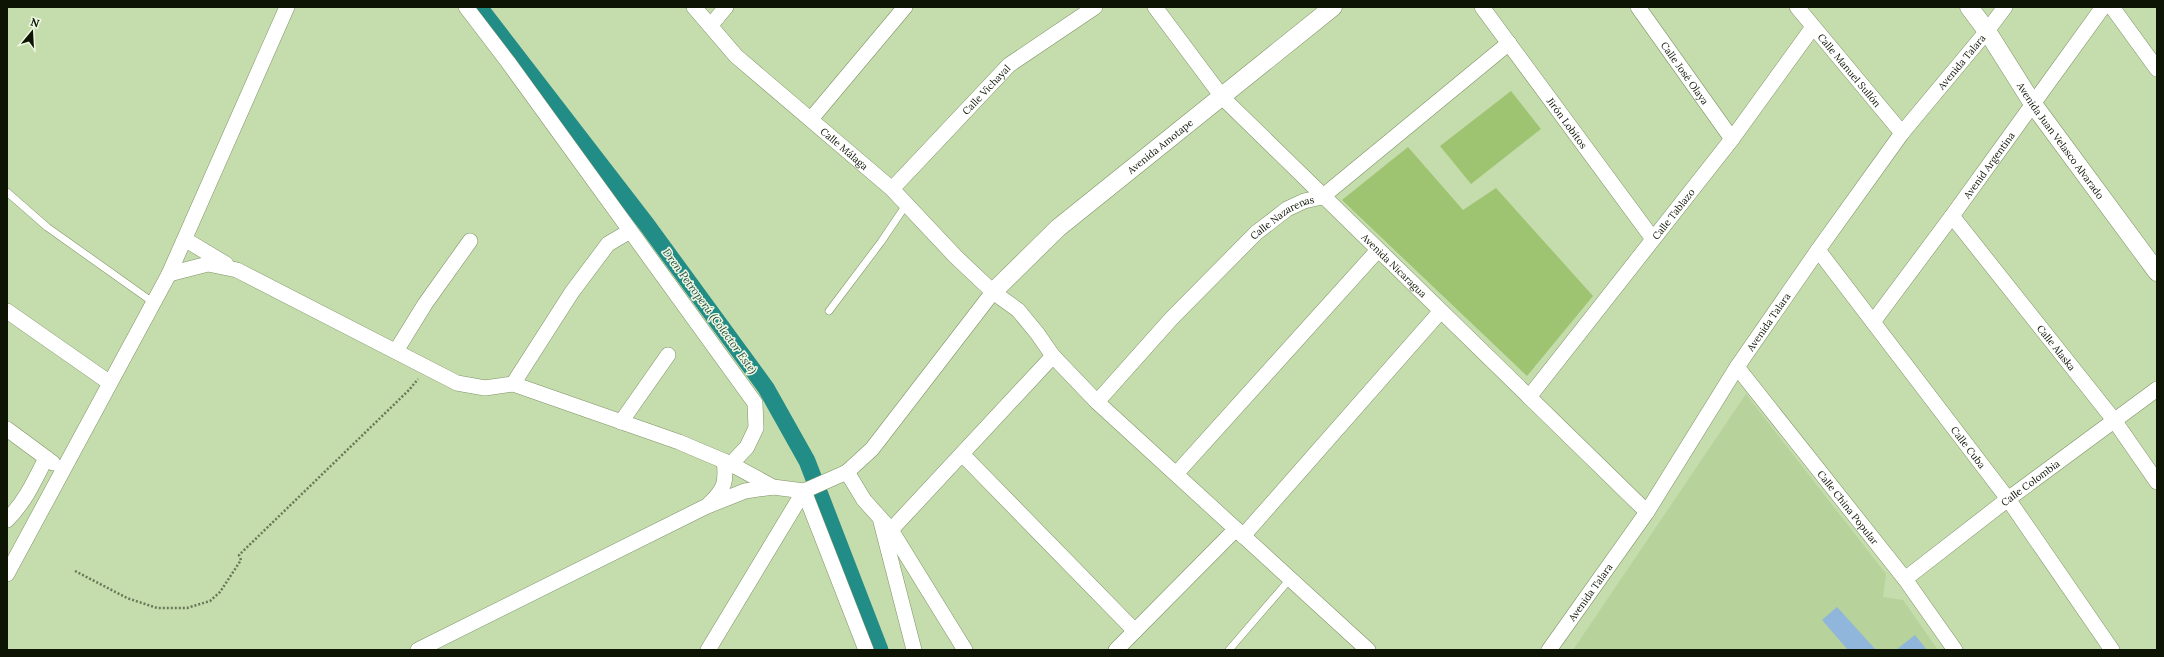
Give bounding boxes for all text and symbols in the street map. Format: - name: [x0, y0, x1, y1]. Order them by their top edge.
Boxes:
- north arrow: [12, 12, 52, 52]
- text: N: [29, 15, 42, 31]
- street label: Calle Manuel Sullón: [1815, 31, 1884, 109]
- street label: Avenida Talara: [1934, 32, 1988, 93]
- street label: Calle José Olaya: [1658, 39, 1712, 107]
- street label: Calle Vichayal: [959, 61, 1013, 117]
- street label: Avenida Juan Velasco Alvarado: [2014, 79, 2107, 201]
- street label: Jirón Lobitos: [1544, 94, 1591, 151]
- street label: Avenida Amotape: [1124, 115, 1196, 177]
- street label: Calle Málaga: [818, 124, 871, 172]
- street label: Avenid Argentina: [1960, 129, 2017, 202]
- street label: Calle Tablazo: [1649, 186, 1697, 242]
- street label: Calle Nazarenas: [1247, 192, 1316, 242]
- street label: Avenida Nicaragua: [1358, 230, 1430, 300]
- water label: Dren Petroperú (Colector Este): [659, 246, 760, 377]
- street label: Avenida Talara: [1743, 290, 1793, 354]
- street label: Calle Alaska: [2034, 322, 2079, 373]
- street label: Calle Cuba: [1948, 423, 1989, 471]
- street label: Calle Colombia: [1998, 457, 2062, 509]
- street label: Calle China Popular: [1815, 467, 1882, 548]
- street label: Avenida Talara: [1565, 561, 1615, 624]

